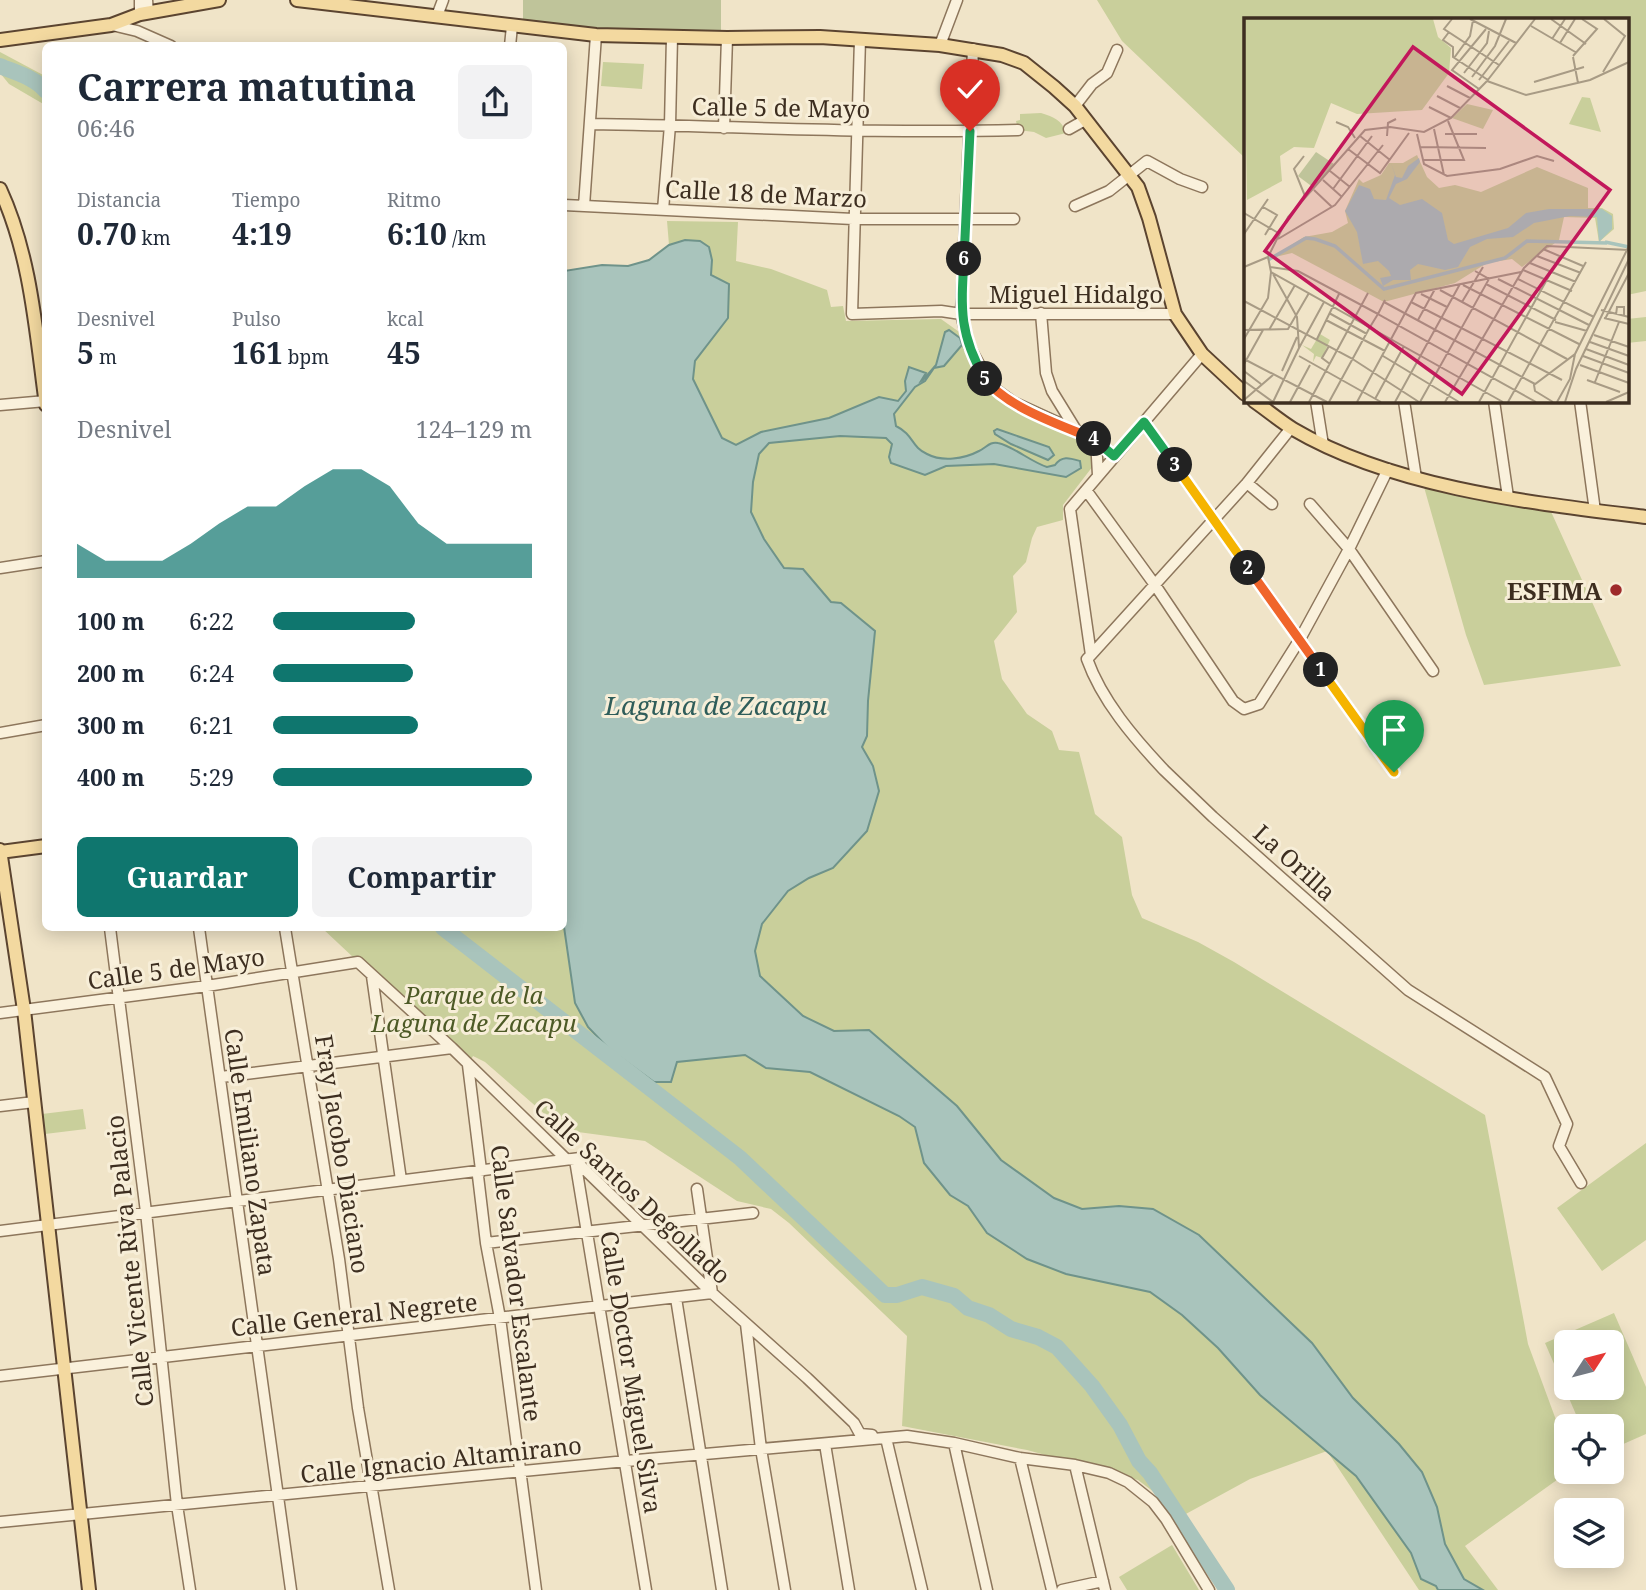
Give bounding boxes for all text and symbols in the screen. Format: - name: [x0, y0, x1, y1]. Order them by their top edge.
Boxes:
- inset map: [1244, 18, 1628, 402]
- pin: [940, 59, 1000, 131]
- text: Carrera matutina: [77, 60, 416, 112]
- button: share: [458, 65, 532, 139]
- icon: check: [951, 70, 989, 108]
- street label: Calle 5 de Mayo: [691, 89, 871, 125]
- text: 06:46: [77, 112, 135, 144]
- street label: Calle 18 de Marzo: [664, 171, 868, 215]
- text: Distancia: [77, 187, 161, 213]
- text: Tiempo: [232, 187, 300, 213]
- text: Ritmo: [387, 187, 441, 213]
- text: 0.70: [77, 213, 137, 254]
- text: 4:19: [232, 213, 292, 254]
- text: 6:10: [387, 213, 447, 254]
- text: km: [137, 225, 171, 251]
- text: /km: [447, 225, 486, 251]
- pin: 6: [946, 242, 982, 276]
- text: 6: [958, 245, 969, 271]
- street label: Miguel Hidalgo: [989, 277, 1163, 310]
- text: Desnivel: [77, 306, 155, 332]
- text: Pulso: [232, 306, 281, 332]
- text: kcal: [387, 306, 424, 332]
- text: 5: [77, 332, 94, 373]
- text: 161: [232, 332, 283, 373]
- text: 45: [387, 332, 421, 373]
- text: m: [94, 344, 117, 370]
- text: bpm: [283, 344, 329, 370]
- pin: 5: [968, 362, 1002, 396]
- text: 5: [979, 365, 990, 391]
- text: Desnivel: [77, 413, 171, 445]
- text: 124–129 m: [416, 413, 532, 445]
- pin: 4: [1076, 422, 1112, 457]
- text: 4: [1088, 425, 1099, 451]
- pin: 3: [1158, 448, 1192, 482]
- text: 3: [1169, 451, 1180, 477]
- pin: 2: [1230, 550, 1266, 586]
- text: 2: [1242, 554, 1253, 580]
- place label: ESFIMA: [1507, 574, 1603, 607]
- marker: ESFIMA: [1608, 582, 1624, 598]
- text: 100 m: [77, 605, 145, 637]
- text: 6:22: [189, 605, 234, 637]
- pin: 1: [1304, 652, 1338, 688]
- text: 1: [1315, 656, 1326, 682]
- text: 200 m: [77, 657, 145, 689]
- text: 6:24: [189, 657, 234, 689]
- water label: Laguna de Zacapu: [604, 687, 828, 723]
- pin: [1364, 700, 1424, 772]
- text: 300 m: [77, 709, 145, 741]
- text: 6:21: [189, 709, 234, 741]
- icon: arrive: [1375, 711, 1413, 749]
- text: 400 m: [77, 761, 145, 793]
- text: 5:29: [189, 761, 234, 793]
- street label: La Orilla: [1247, 816, 1343, 908]
- button: Guardar: [77, 837, 298, 917]
- button: Compartir: [312, 837, 532, 917]
- street label: Calle 5 de Mayo: [85, 939, 267, 997]
- park label: Parque de la Laguna de Zacapu: [370, 978, 577, 1039]
- street label: Calle Emiliano Zapata: [217, 1026, 285, 1278]
- street label: Fray Jacobo Diaciano: [308, 1032, 378, 1276]
- street label: Calle Santos Degollado: [528, 1091, 738, 1291]
- street label: Calle Vicente Riva Palacio: [97, 1114, 161, 1408]
- street label: Calle Salvador Escalante: [484, 1143, 550, 1423]
- street label: Calle Doctor Miguel Silva: [593, 1228, 671, 1516]
- street label: Calle General Negrete: [229, 1285, 479, 1343]
- north arrow: [1554, 1330, 1624, 1400]
- map controls: [1554, 1330, 1624, 1568]
- button: locate: [1554, 1414, 1624, 1484]
- street label: Calle Ignacio Altamirano: [299, 1428, 583, 1490]
- button: layers: [1554, 1498, 1624, 1568]

